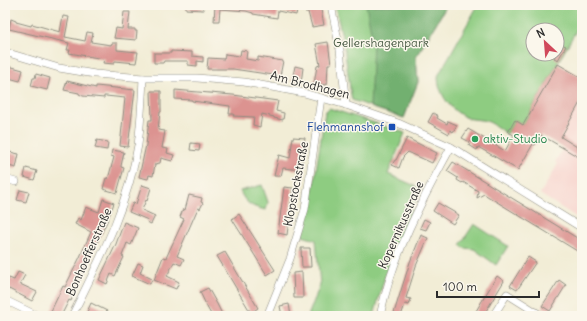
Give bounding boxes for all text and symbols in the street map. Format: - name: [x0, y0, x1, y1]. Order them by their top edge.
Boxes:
- north arrow: [525, 22, 565, 62]
- text: N: [534, 25, 547, 41]
- park label: Gellershagenpark: [333, 35, 429, 50]
- street label: Am Brodhagen: [269, 67, 351, 102]
- place label: Flehmannshof: [307, 119, 385, 134]
- marker: Flehmannshof: [387, 122, 397, 132]
- place label: aktiv-Studio: [483, 131, 547, 146]
- marker: aktiv-Studio: [470, 134, 480, 144]
- street label: Klopstockstraße: [280, 140, 311, 228]
- street label: Kopernikusstraße: [374, 179, 427, 271]
- street label: Bonhoefferstraße: [62, 205, 115, 298]
- scale bar: [437, 273, 539, 299]
- text: 100 m: [443, 279, 477, 294]

